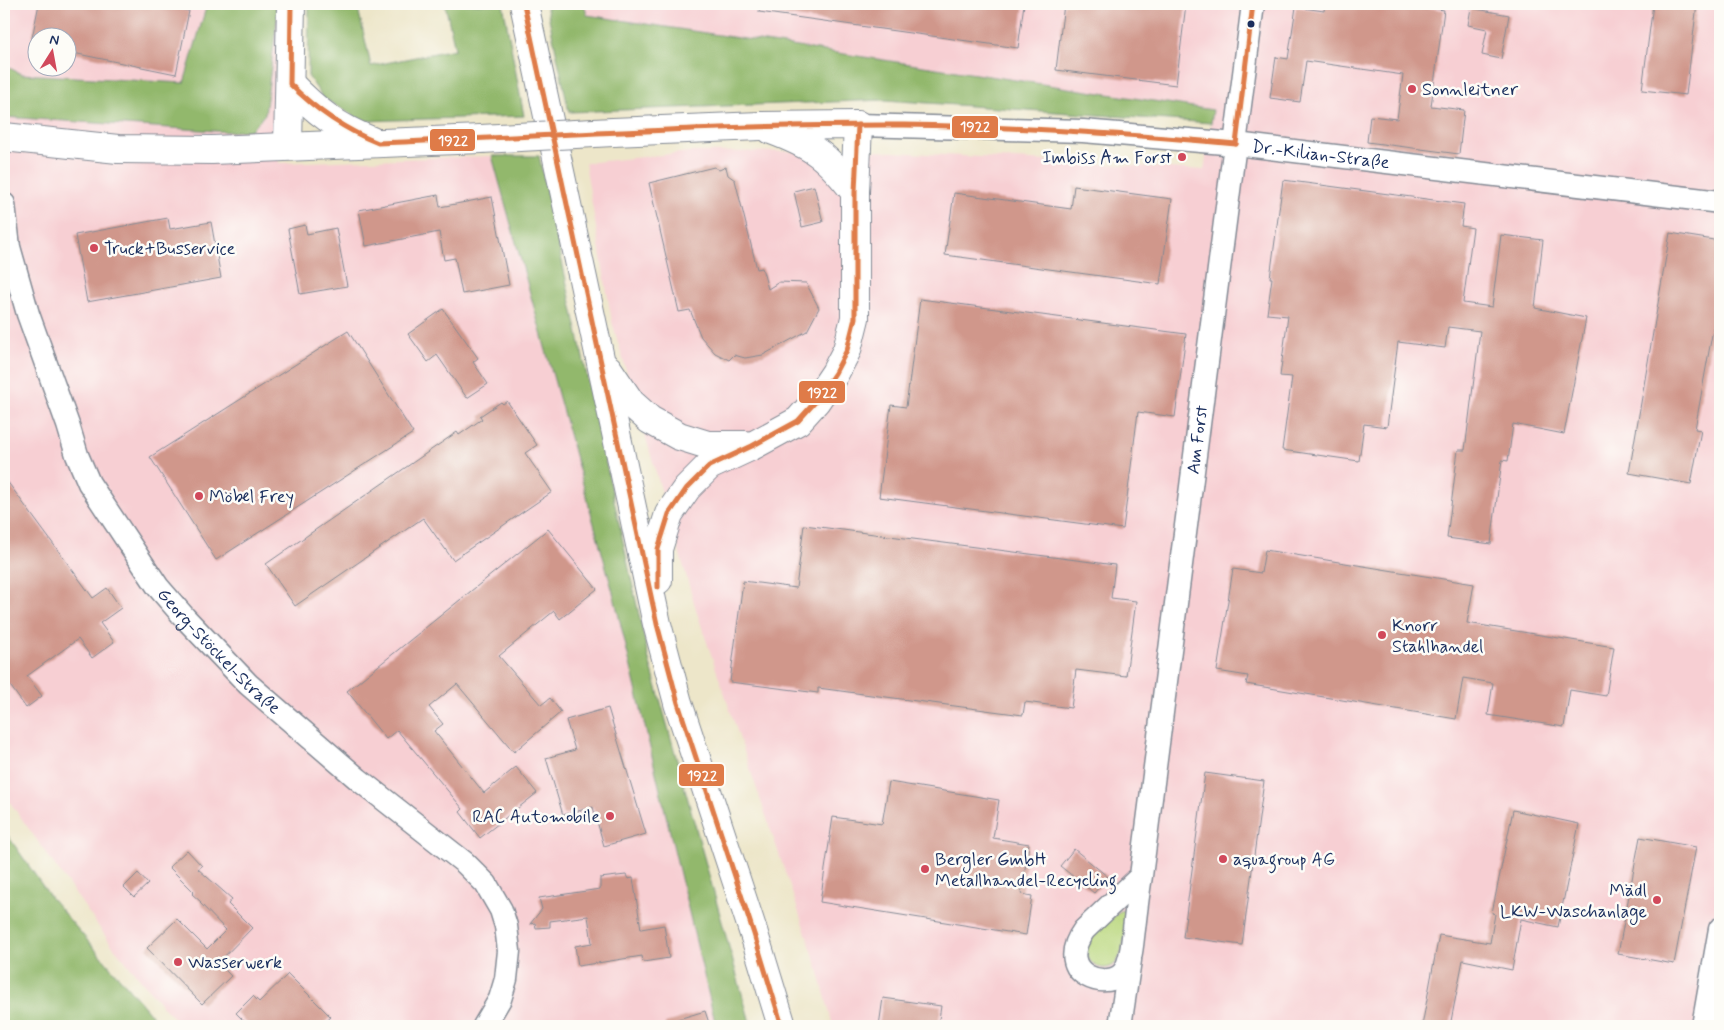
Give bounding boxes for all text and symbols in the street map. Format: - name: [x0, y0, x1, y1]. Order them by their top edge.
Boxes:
- unlabelled marker: [1246, 19, 1256, 29]
- north arrow: [28, 28, 78, 78]
- text: N: [48, 30, 61, 50]
- place label: Sonnleitner: [1422, 78, 1519, 102]
- marker: Sonnleitner: [1406, 83, 1418, 95]
- line badge: 1922: [951, 115, 999, 139]
- text: 1922: [960, 118, 990, 136]
- line badge: 1922: [429, 128, 476, 152]
- text: 1922: [438, 132, 468, 150]
- street label: Dr.-Kilian-Straße: [1250, 135, 1391, 175]
- place label: Imbiss Am Forst: [1042, 146, 1173, 170]
- marker: Imbiss Am Forst: [1176, 151, 1188, 163]
- place label: Truck+Busservice: [104, 237, 236, 261]
- marker: Truck+Busservice: [88, 242, 100, 254]
- line badge: 1922: [798, 380, 846, 404]
- text: 1922: [807, 384, 837, 402]
- street label: Am Forst: [1182, 403, 1214, 476]
- place label: Möbel Frey: [209, 485, 294, 509]
- marker: Möbel Frey: [193, 490, 205, 502]
- street label: Georg-Stöckel-Straße: [151, 583, 286, 720]
- place label: Knorr Stahlhandel: [1392, 614, 1484, 659]
- marker: Knorr Stahlhandel: [1376, 629, 1388, 641]
- line badge: 1922: [678, 763, 725, 787]
- text: 1922: [687, 767, 717, 785]
- place label: RAC Automobile: [472, 805, 600, 829]
- marker: RAC Automobile: [604, 810, 616, 822]
- place label: Bergler GmbH Metallhandel-Recycling: [935, 848, 1117, 895]
- place label: aquagroup AG: [1233, 848, 1335, 874]
- marker: aquagroup AG: [1217, 853, 1229, 865]
- marker: Bergler GmbH Metallhandel-Recycling: [919, 863, 931, 875]
- place label: Mädl LKW-Waschanlage: [1500, 879, 1647, 925]
- marker: Mädl LKW-Waschanlage: [1651, 894, 1663, 906]
- place label: Wasserwerk: [188, 951, 282, 975]
- marker: Wasserwerk: [172, 956, 184, 968]

